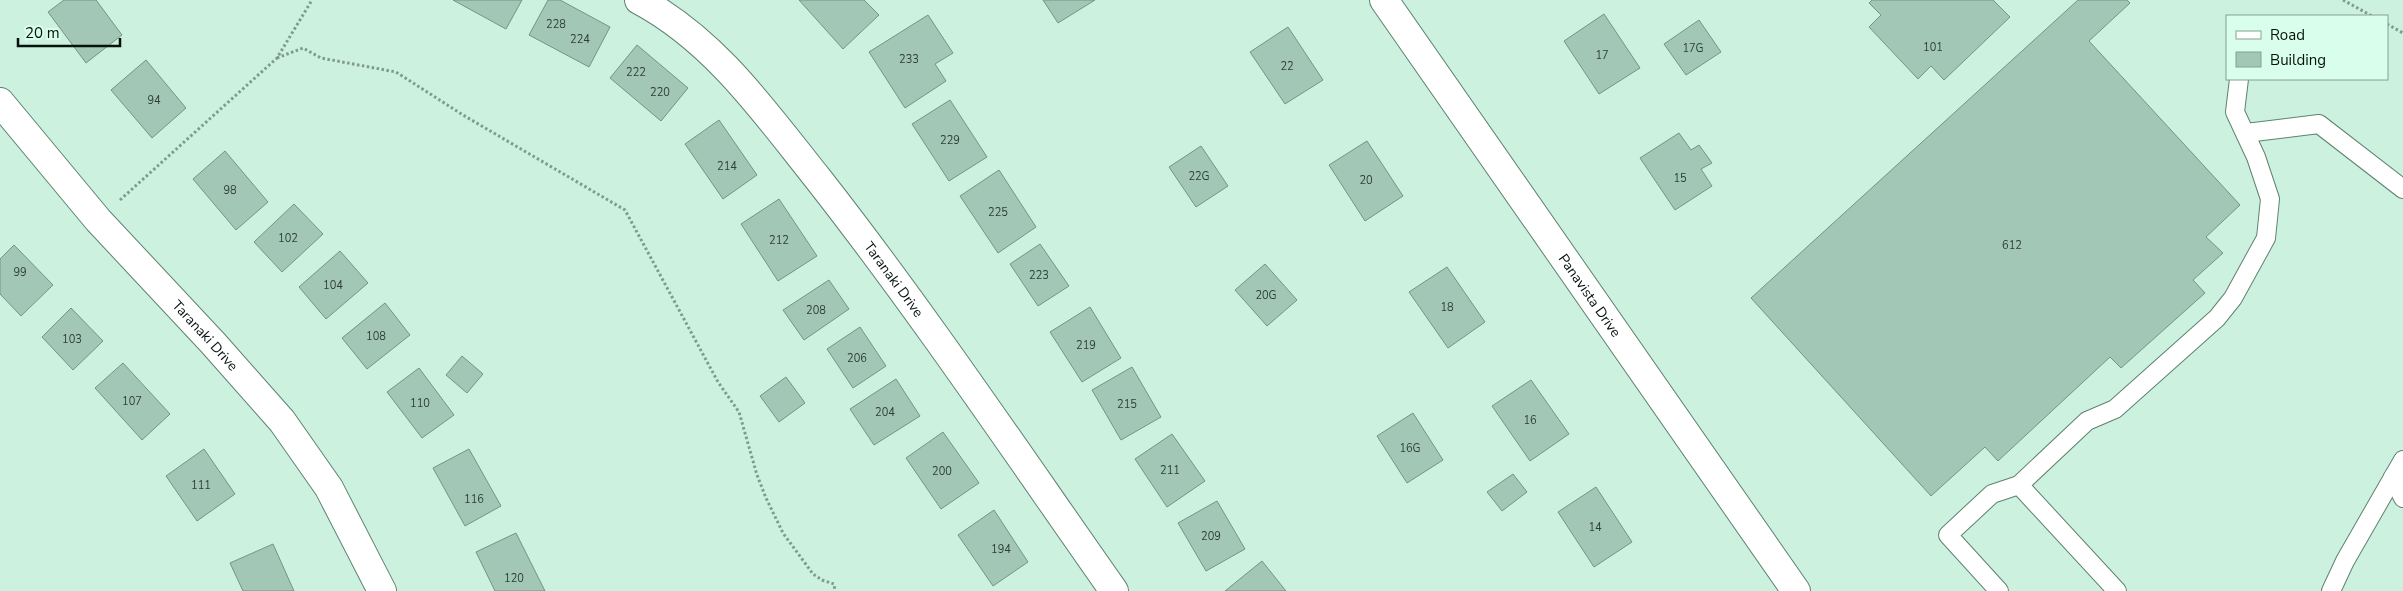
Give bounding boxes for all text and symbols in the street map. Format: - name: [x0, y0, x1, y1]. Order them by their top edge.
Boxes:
- scale bar: [18, 15, 120, 47]
- legend: [2226, 15, 2388, 80]
- house number: 228: [546, 17, 566, 32]
- text: 20 m: [25, 23, 60, 43]
- text: Road: [2270, 25, 2305, 45]
- house number: 224: [570, 32, 590, 47]
- house number: 101: [1923, 40, 1943, 55]
- house number: 17G: [1682, 41, 1704, 56]
- house number: 17: [1595, 48, 1609, 63]
- text: Building: [2270, 50, 2326, 70]
- house number: 233: [899, 52, 919, 67]
- house number: 22: [1280, 59, 1294, 74]
- house number: 222: [626, 65, 646, 80]
- house number: 220: [650, 85, 670, 100]
- house number: 94: [147, 93, 161, 108]
- house number: 229: [940, 133, 960, 148]
- house number: 214: [717, 159, 737, 174]
- house number: 22G: [1188, 169, 1210, 184]
- house number: 15: [1673, 171, 1687, 186]
- house number: 20: [1359, 173, 1373, 188]
- house number: 98: [223, 183, 237, 198]
- house number: 225: [988, 205, 1008, 220]
- house number: 102: [278, 231, 298, 246]
- house number: 212: [769, 233, 789, 248]
- street label: Taranaki Drive: [859, 238, 928, 321]
- house number: 612: [2002, 238, 2022, 253]
- street label: Panavista Drive: [1554, 250, 1625, 341]
- house number: 99: [13, 265, 27, 280]
- house number: 223: [1029, 268, 1049, 283]
- house number: 104: [323, 278, 343, 293]
- house number: 20G: [1255, 288, 1277, 303]
- street label: Taranaki Drive: [168, 296, 242, 375]
- house number: 18: [1440, 300, 1454, 315]
- house number: 208: [806, 303, 826, 318]
- house number: 108: [366, 329, 386, 344]
- house number: 103: [62, 332, 82, 347]
- house number: 219: [1076, 338, 1096, 353]
- house number: 206: [847, 351, 867, 366]
- house number: 107: [122, 394, 142, 409]
- house number: 110: [410, 396, 430, 411]
- house number: 215: [1117, 397, 1137, 412]
- house number: 204: [875, 405, 895, 420]
- house number: 16: [1523, 413, 1537, 428]
- house number: 16G: [1399, 441, 1421, 456]
- house number: 211: [1160, 463, 1180, 478]
- house number: 200: [932, 464, 952, 479]
- house number: 111: [191, 478, 211, 493]
- house number: 116: [464, 492, 484, 507]
- house number: 14: [1588, 520, 1602, 535]
- house number: 209: [1201, 529, 1221, 544]
- house number: 194: [991, 542, 1011, 557]
- house number: 120: [504, 571, 524, 586]

